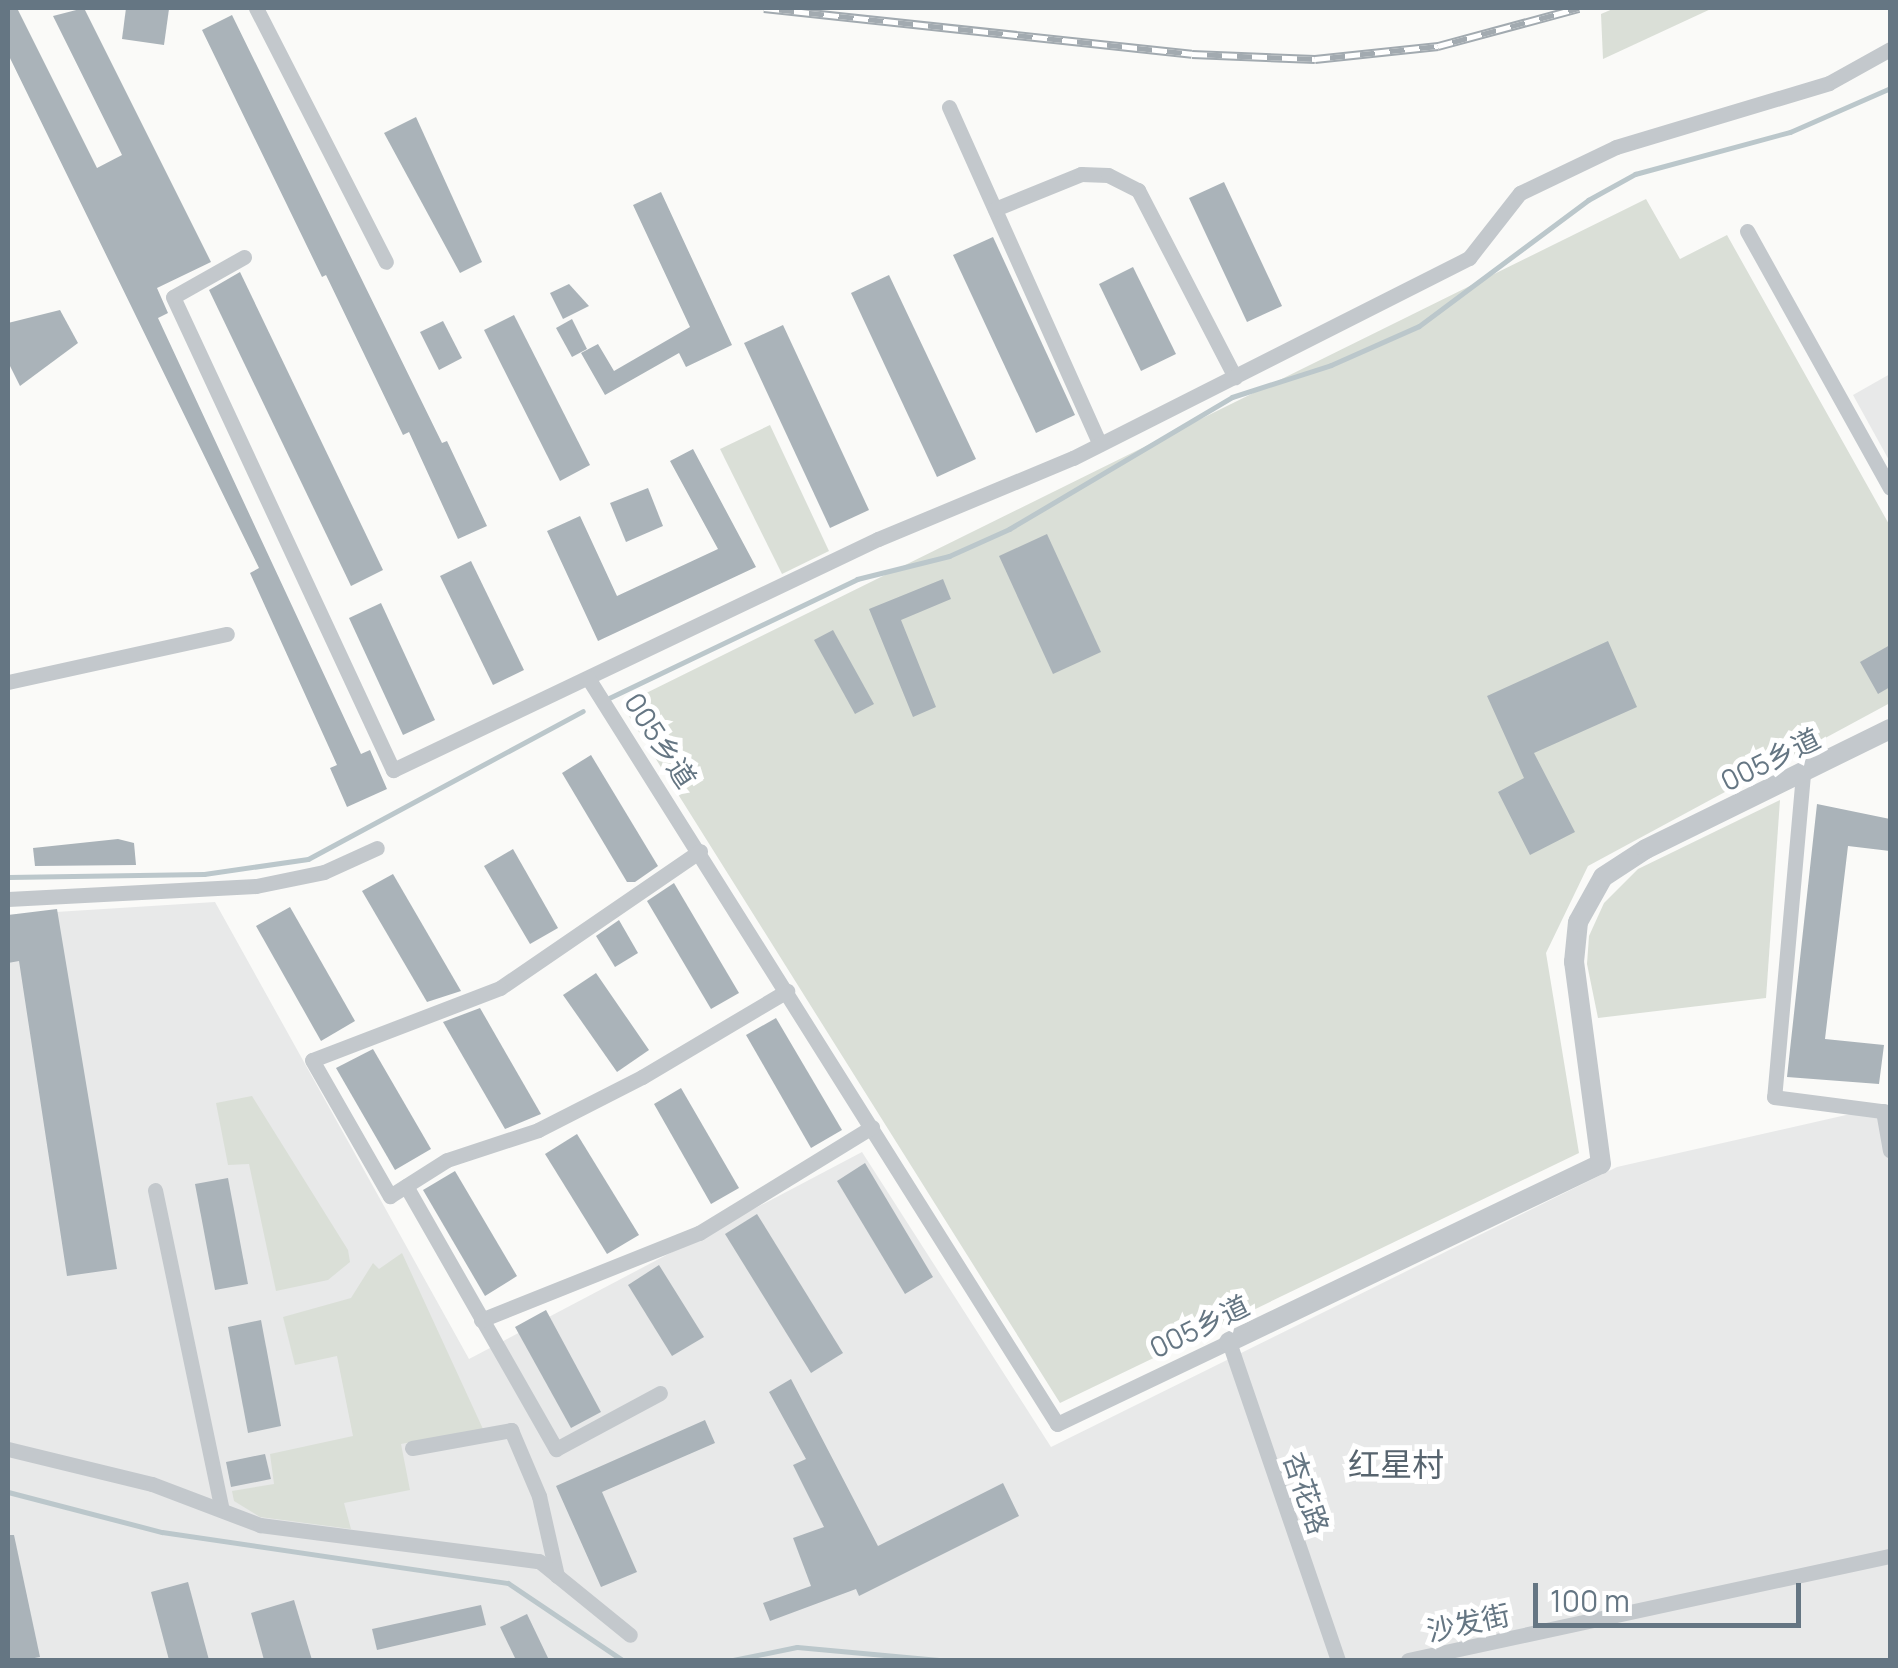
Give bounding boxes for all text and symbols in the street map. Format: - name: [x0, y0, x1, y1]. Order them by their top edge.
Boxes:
- street label: 005乡道: [618, 686, 704, 794]
- street label: 005乡道: [1715, 721, 1825, 797]
- street label: 005乡道: [1144, 1288, 1254, 1364]
- district label: 红星村: [1348, 1445, 1444, 1483]
- street label: 杏花路: [1277, 1448, 1337, 1538]
- scale bar: [1538, 1563, 1806, 1625]
- text: 100 m: [1550, 1580, 1630, 1621]
- street label: 沙发街: [1423, 1597, 1513, 1647]

